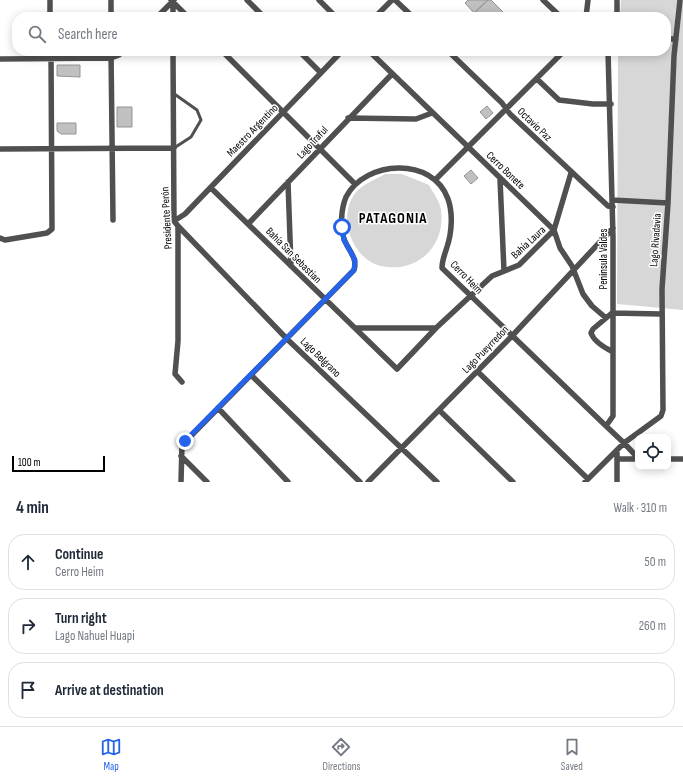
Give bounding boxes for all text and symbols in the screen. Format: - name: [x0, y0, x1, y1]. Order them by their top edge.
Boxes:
- search box: [12, 12, 671, 56]
- icon: search: [26, 23, 48, 45]
- text: Search here: [58, 25, 118, 44]
- street label: Maestro Argentino: [224, 101, 281, 159]
- street label: Octavio Paz: [515, 105, 554, 144]
- street label: Lago Traful: [294, 123, 331, 161]
- street label: Cerro Bonete: [484, 149, 528, 192]
- street label: Presidente Perón: [158, 186, 175, 250]
- district label: PATAGONIA: [359, 209, 427, 228]
- street label: Lago Rivadavia: [647, 213, 664, 267]
- route start: [333, 218, 351, 236]
- street label: Bahía Laura: [509, 223, 548, 261]
- street label: Bahía San Sebastian: [263, 225, 324, 286]
- street label: Peninsula Valdes: [597, 228, 610, 289]
- street label: Cerro Heim: [448, 258, 486, 297]
- street label: Lago Pueyrredon: [459, 323, 511, 376]
- street label: Lago Belgrano: [298, 335, 344, 380]
- route end: [176, 432, 194, 450]
- map controls: [635, 434, 671, 470]
- button: locate: [635, 434, 671, 470]
- scale bar: [12, 454, 105, 473]
- text: 100 m: [18, 456, 40, 469]
- text: 4 min: [16, 498, 49, 518]
- text: Walk · 310 m: [614, 500, 667, 516]
- text: Continue: [55, 545, 104, 564]
- icon: ahead: [17, 551, 39, 573]
- text: 50 m: [645, 554, 666, 570]
- text: Cerro Heim: [55, 564, 104, 580]
- text: Turn right: [55, 609, 107, 628]
- icon: right: [17, 615, 39, 637]
- text: 260 m: [639, 618, 666, 634]
- text: Lago Nahuel Huapi: [55, 628, 135, 644]
- icon: arrive: [17, 679, 39, 701]
- text: Arrive at destination: [55, 681, 164, 700]
- tab: Map: [100, 736, 122, 773]
- tab: Directions: [323, 736, 360, 773]
- tab: Saved: [561, 736, 583, 773]

